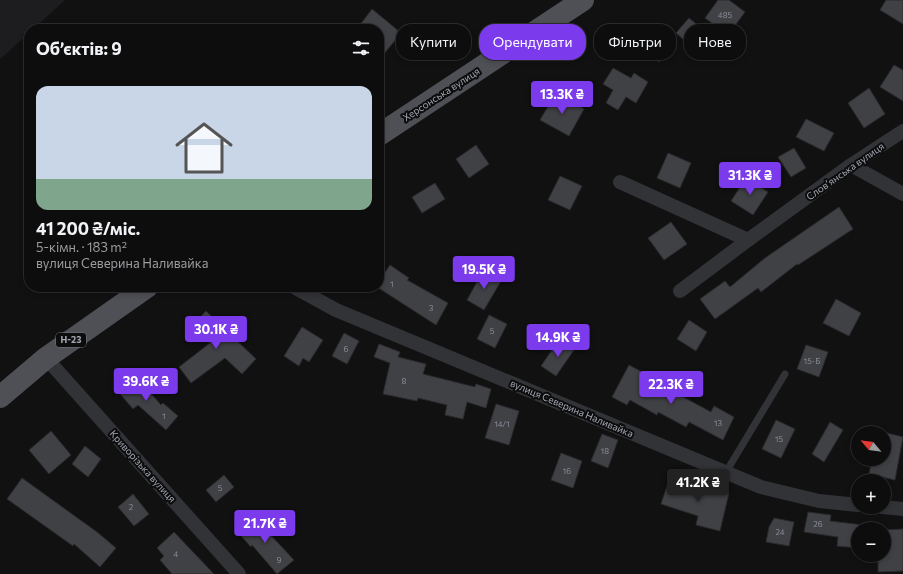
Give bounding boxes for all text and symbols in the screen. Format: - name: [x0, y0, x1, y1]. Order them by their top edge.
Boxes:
- house number: 485: [718, 10, 733, 20]
- chip: Купити: [396, 24, 471, 60]
- chip: Орендувати: [479, 24, 586, 60]
- chip: Фільтри: [594, 24, 676, 60]
- chip: Нове: [684, 24, 746, 60]
- icon: filters: [350, 37, 372, 59]
- text: Об’єктів: 9: [36, 38, 122, 59]
- street label: Херсонська вулиця: [400, 65, 482, 123]
- pin: 13.3K ₴: [525, 81, 599, 115]
- text: 13.3K ₴: [540, 86, 584, 102]
- icon: home: [168, 112, 240, 184]
- street label: Словʼянська вулиця: [804, 140, 886, 202]
- pin: 31.3K ₴: [713, 162, 787, 196]
- text: 31.3K ₴: [728, 167, 772, 183]
- text: 41 200 ₴/міс.: [36, 218, 140, 239]
- text: 5-кімн. · 183 m²: [36, 239, 127, 255]
- text: вулиця Северина Наливайка: [36, 255, 208, 271]
- pin: 19.5K ₴: [447, 256, 521, 290]
- text: 19.5K ₴: [462, 261, 506, 277]
- house number: 1: [390, 279, 394, 289]
- house number: 3: [429, 303, 434, 313]
- pin: 30.1K ₴: [179, 316, 253, 350]
- text: 30.1K ₴: [194, 321, 238, 337]
- pin: 14.9K ₴: [521, 324, 595, 358]
- house number: 5: [490, 326, 495, 336]
- text: 14.9K ₴: [536, 329, 580, 345]
- road number: Н-23: [56, 333, 86, 347]
- house number: 6: [344, 344, 349, 354]
- house number: 15-Б: [804, 356, 820, 366]
- pin: 39.6K ₴: [109, 368, 183, 402]
- pin: 22.3K ₴: [634, 371, 708, 405]
- text: 39.6K ₴: [123, 373, 169, 389]
- house number: 8: [402, 376, 407, 386]
- text: 22.3K ₴: [648, 376, 694, 392]
- street label: вулиця Северина Наливайка: [509, 377, 635, 439]
- house number: 1: [162, 411, 166, 421]
- house number: 13: [714, 418, 722, 428]
- house number: 14/1: [494, 419, 510, 429]
- north arrow: [851, 426, 891, 466]
- map controls: [851, 426, 891, 562]
- street label: Криворізька вулиця: [107, 427, 179, 505]
- house number: 15: [775, 434, 783, 444]
- house number: 18: [601, 446, 609, 456]
- house number: 16: [563, 466, 571, 476]
- pin: 41.2K ₴: [661, 469, 735, 503]
- text: 41.2K ₴: [676, 474, 720, 490]
- button: +: [851, 474, 891, 514]
- house number: 5: [218, 483, 223, 493]
- house number: 2: [129, 502, 134, 512]
- pin: 21.7K ₴: [228, 510, 302, 544]
- text: 21.7K ₴: [243, 515, 287, 531]
- house number: 26: [813, 519, 823, 529]
- button: −: [851, 522, 891, 562]
- house number: 24: [775, 527, 785, 537]
- house number: 4: [174, 549, 179, 559]
- house number: 9: [277, 555, 282, 565]

